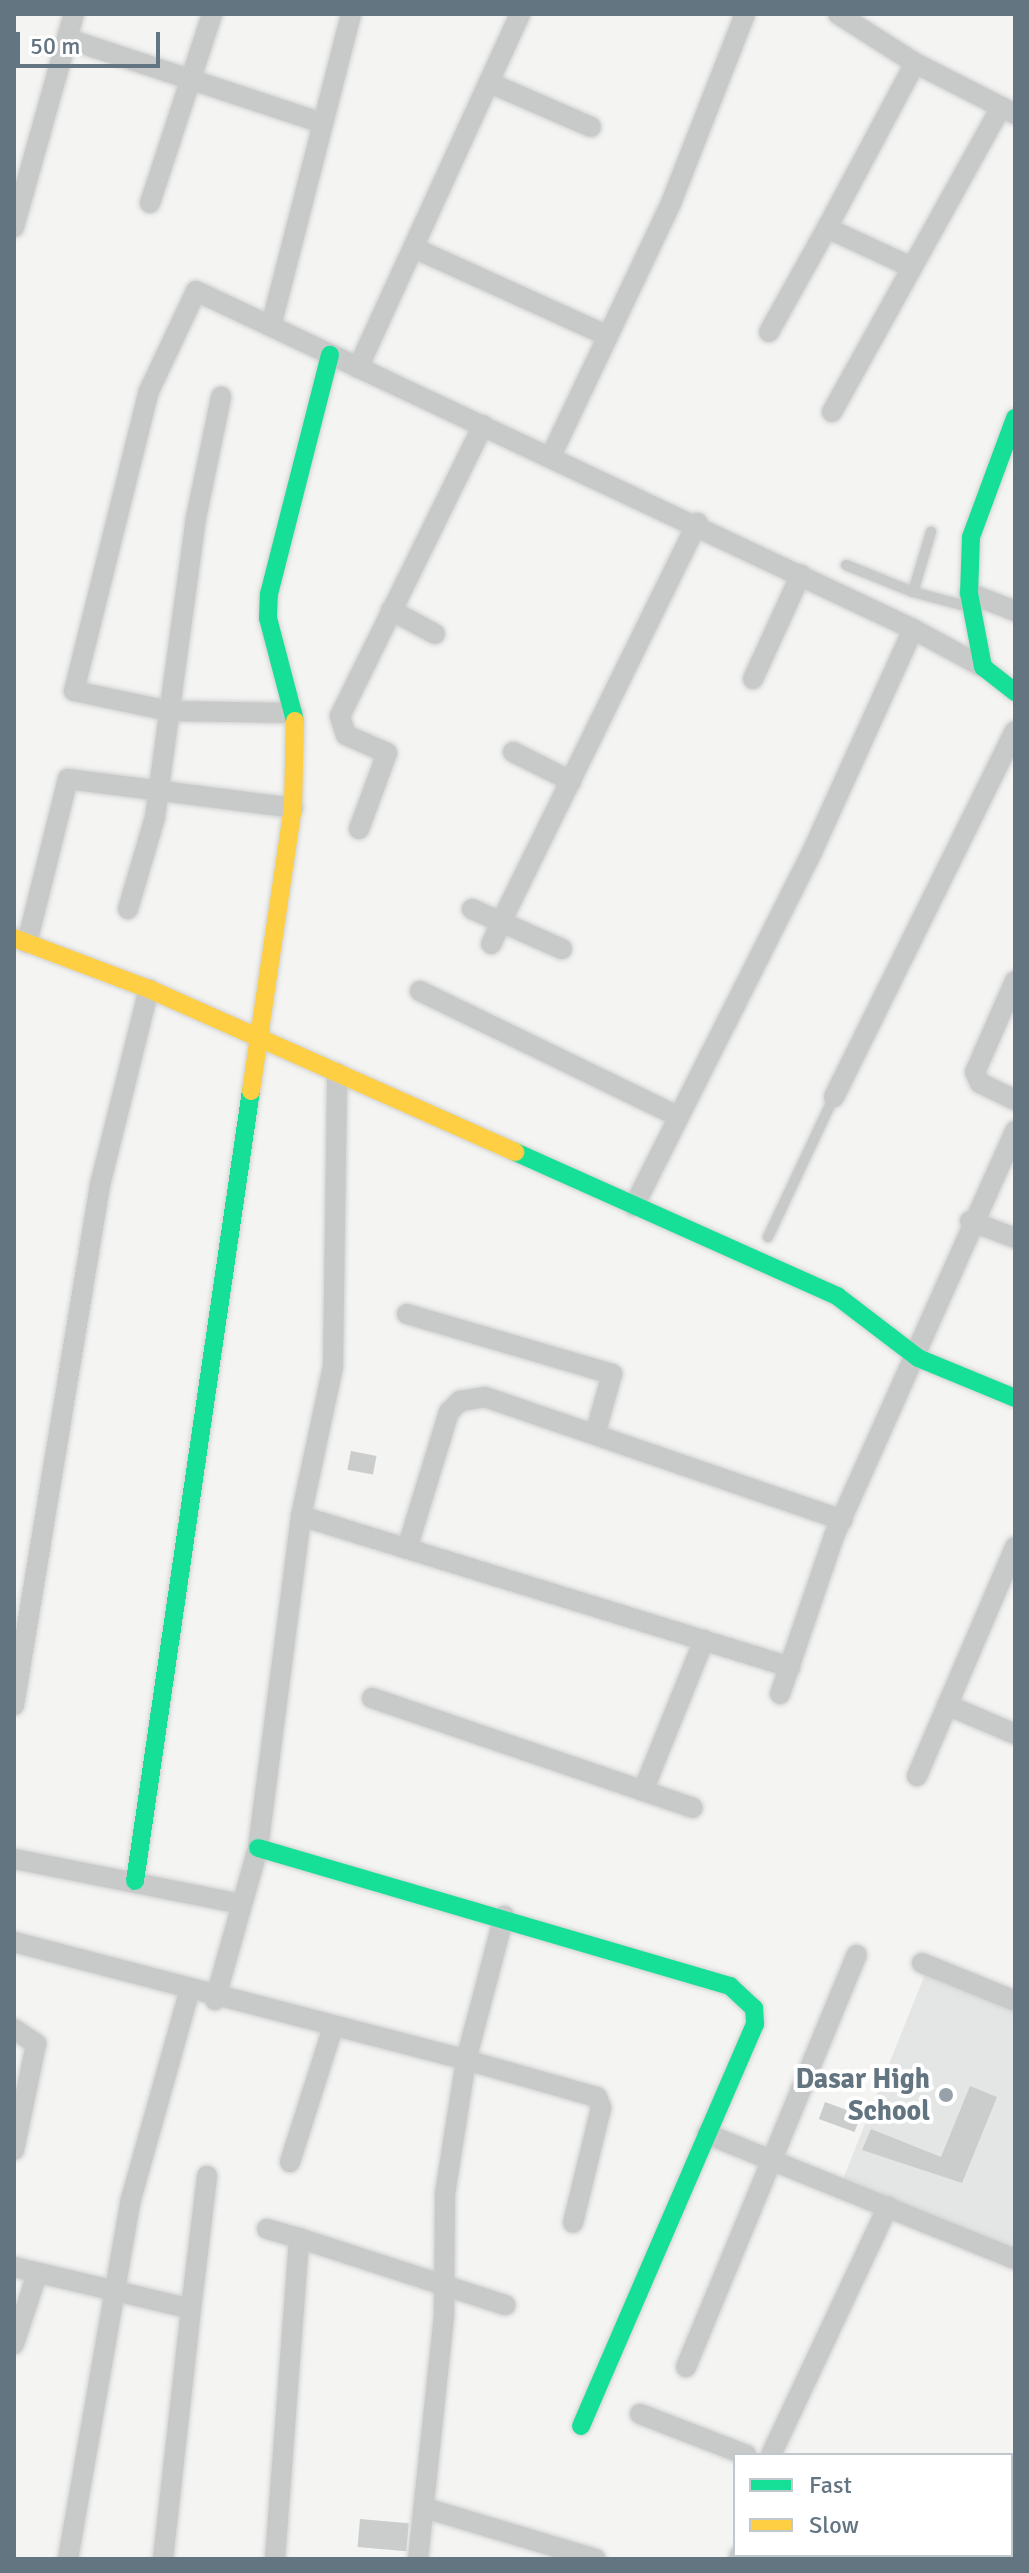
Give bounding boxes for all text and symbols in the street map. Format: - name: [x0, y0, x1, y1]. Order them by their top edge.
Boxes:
- scale bar: [20, 16, 164, 66]
- text: 50 m: [30, 31, 80, 61]
- place label: Dasar High School: [795, 2062, 930, 2128]
- marker: Dasar High School: [937, 2086, 955, 2104]
- legend: [733, 2453, 1013, 2557]
- text: Fast: [809, 2470, 852, 2500]
- text: Slow: [809, 2510, 859, 2540]

